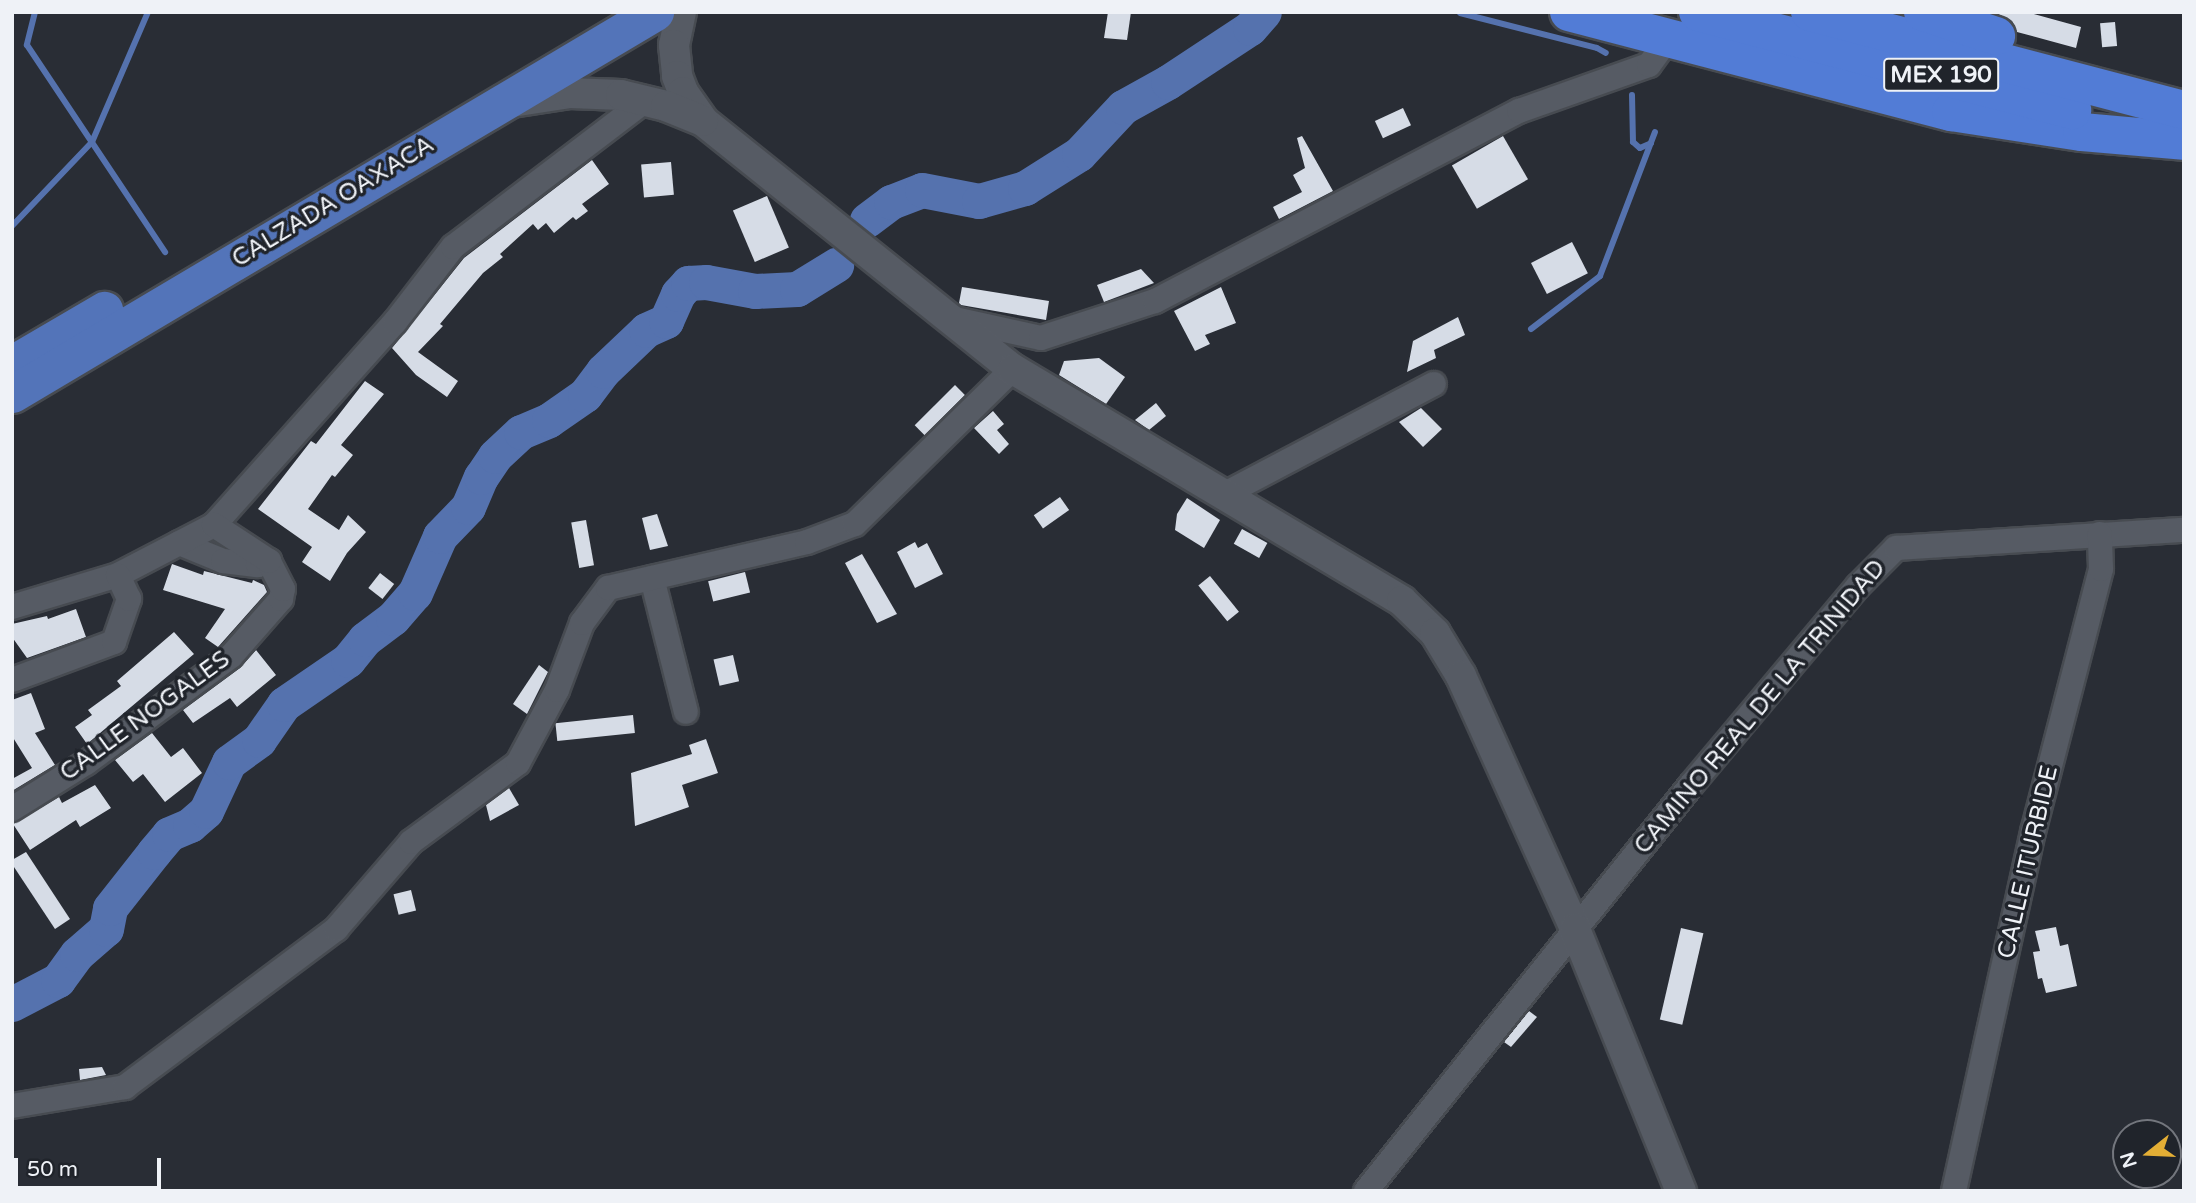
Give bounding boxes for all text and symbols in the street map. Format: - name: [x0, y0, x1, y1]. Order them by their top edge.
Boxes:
- road number: MEX 190: [1882, 55, 2000, 94]
- street label: CALZADA OAXACA: [227, 130, 439, 274]
- street label: CAMINO REAL DE LA TRINIDAD: [1628, 554, 1892, 860]
- street label: CALLE NOGALES: [55, 645, 235, 787]
- street label: CALLE ITURBIDE: [1992, 763, 2064, 961]
- north arrow: [2112, 1119, 2182, 1189]
- scale bar: [18, 1144, 164, 1188]
- text: N: [2116, 1149, 2142, 1171]
- text: 50 m: [27, 1157, 78, 1182]

